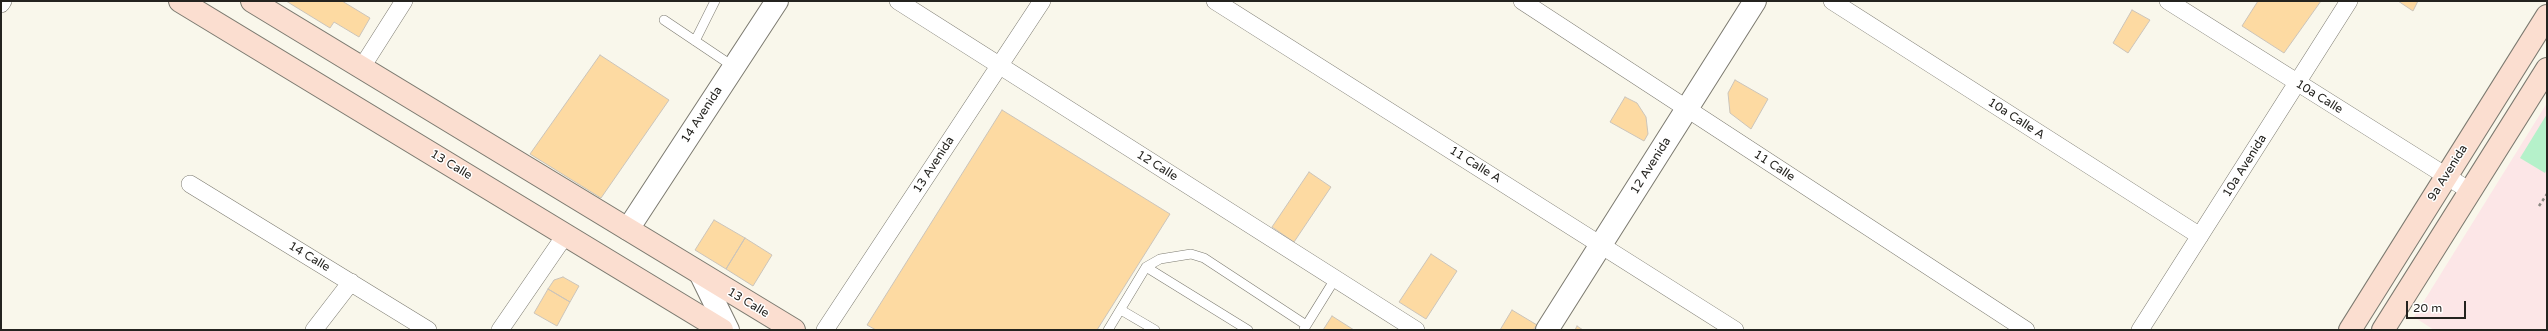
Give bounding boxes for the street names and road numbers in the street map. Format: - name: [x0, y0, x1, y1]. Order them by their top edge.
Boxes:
- street label: 10a Calle: [2293, 77, 2345, 117]
- street label: 14 Avenida: [678, 84, 726, 146]
- street label: 10a Calle A: [1985, 95, 2047, 143]
- street label: 10a Avenida: [2220, 132, 2270, 200]
- street label: 13 Avenida: [910, 134, 958, 196]
- street label: 12 Avenida: [1628, 135, 1674, 197]
- street label: 9a Avenida: [2425, 142, 2471, 204]
- street label: 11 Calle A: [1447, 143, 1503, 187]
- street label: 13 Calle: [428, 147, 474, 183]
- street label: 11 Calle: [1751, 147, 1797, 185]
- street label: 12 Calle: [1134, 148, 1180, 184]
- street label: 14 Calle: [286, 239, 332, 275]
- street label: 13 Calle: [725, 285, 771, 321]

